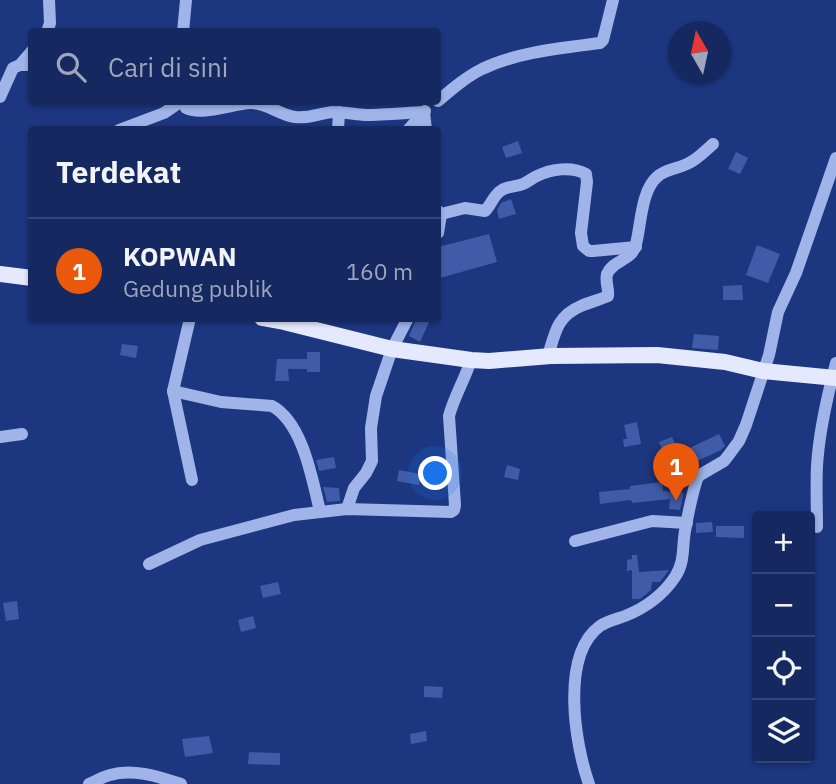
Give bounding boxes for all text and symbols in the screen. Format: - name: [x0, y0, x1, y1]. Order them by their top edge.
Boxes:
- north arrow: [668, 21, 731, 84]
- search box: [28, 28, 441, 105]
- icon: search: [52, 48, 90, 86]
- text: Cari di sini: [108, 50, 228, 84]
- text: Terdekat: [56, 152, 181, 191]
- text: KOPWAN: [123, 239, 237, 273]
- text: 1: [72, 256, 86, 286]
- text: 160 m: [346, 256, 413, 286]
- text: Gedung publik: [123, 273, 273, 303]
- pin: 1: [653, 443, 699, 501]
- your location: [418, 456, 452, 490]
- map controls: [752, 511, 815, 763]
- button: +: [752, 511, 815, 574]
- button: −: [752, 574, 815, 637]
- button: locate: [752, 637, 815, 700]
- button: layers: [752, 700, 815, 763]

